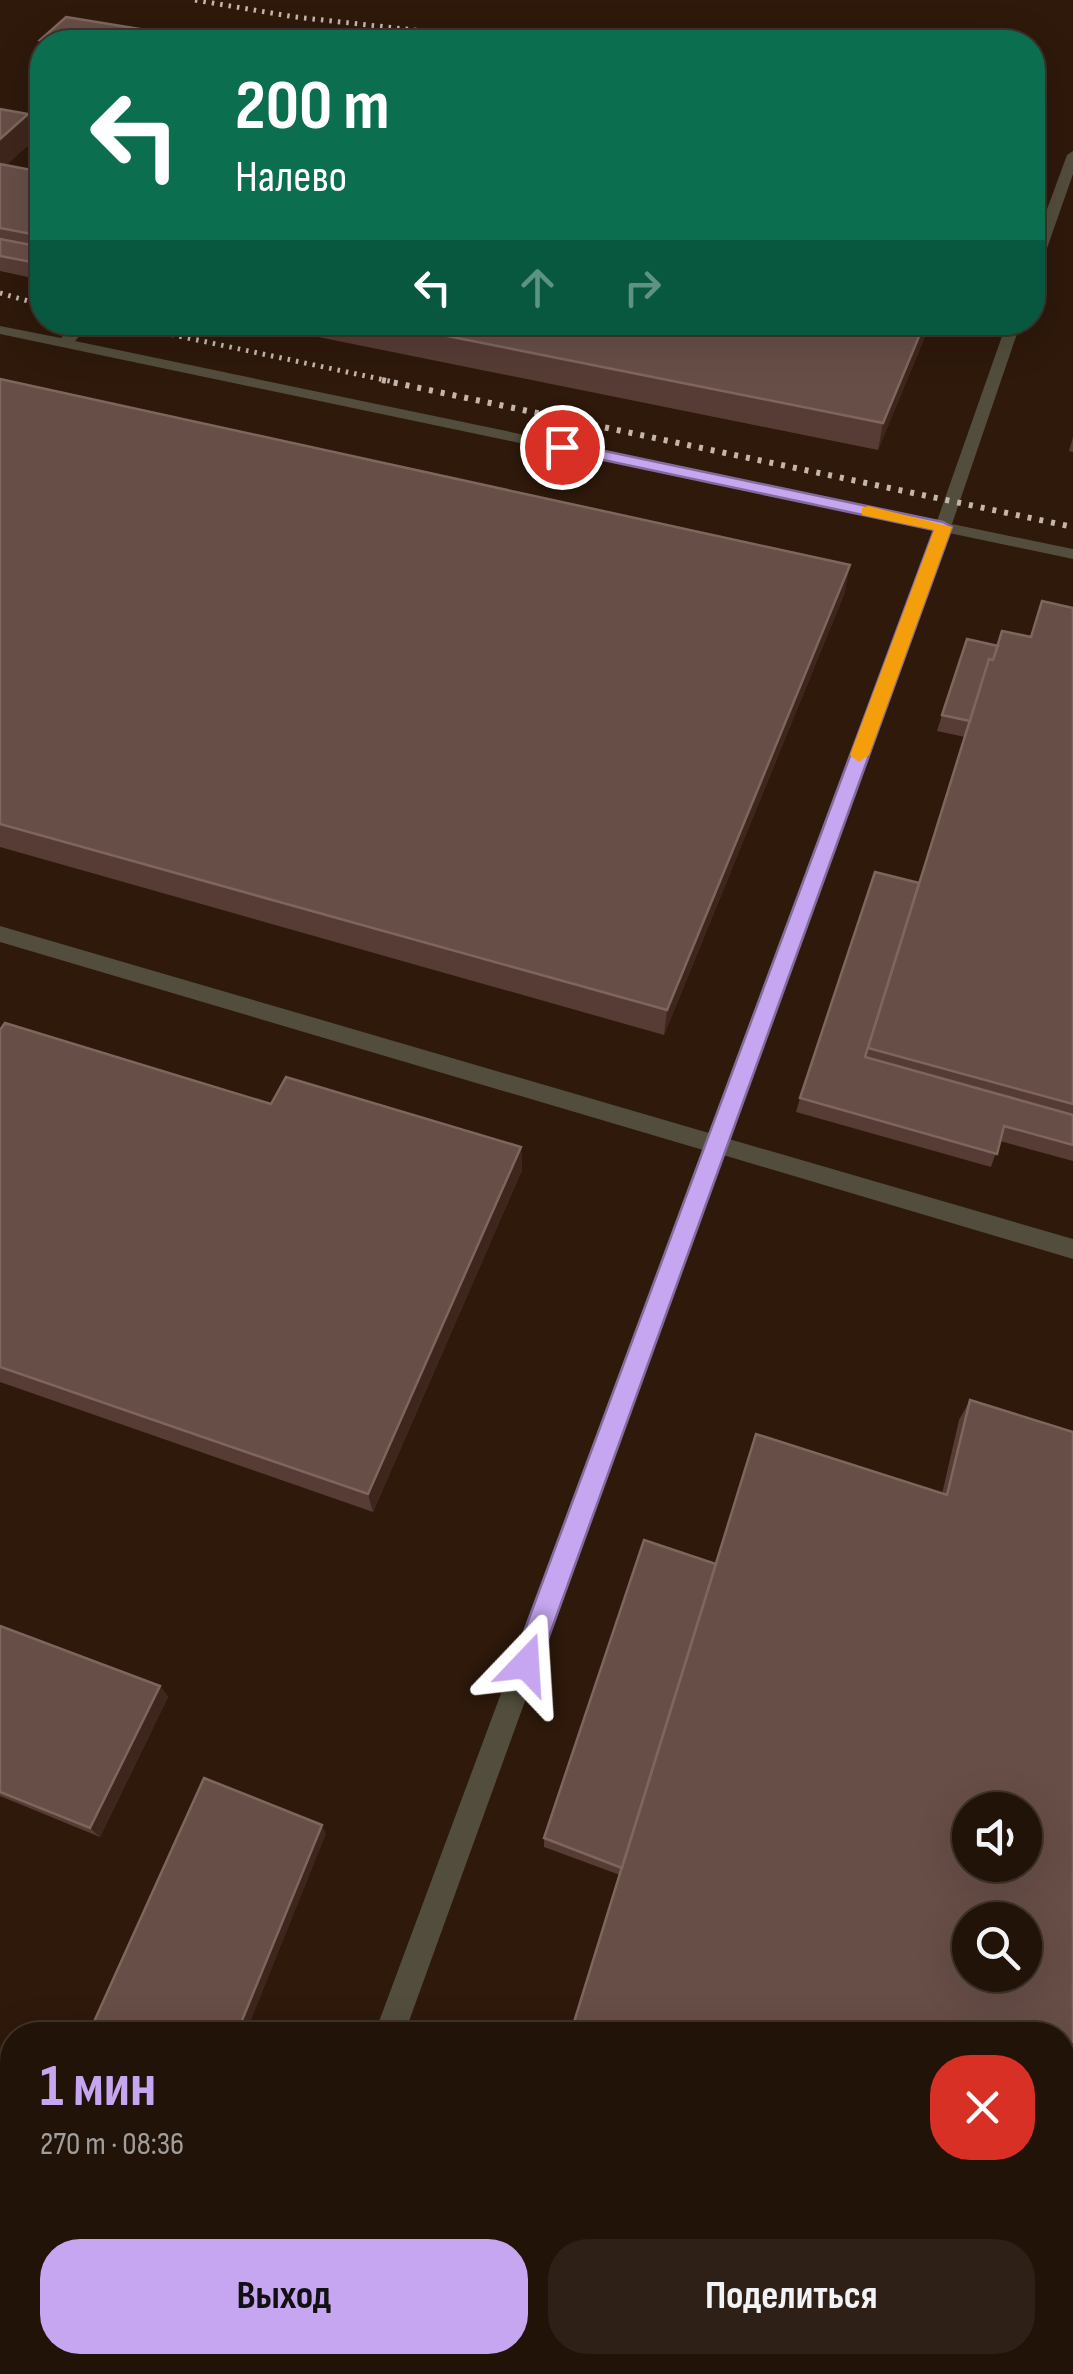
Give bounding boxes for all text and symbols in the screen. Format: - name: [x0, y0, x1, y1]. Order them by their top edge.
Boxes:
- text: 200 m: [235, 65, 390, 149]
- icon: left: [70, 70, 200, 200]
- text: Налево: [235, 150, 347, 205]
- icon: left: [405, 260, 460, 315]
- icon: ahead: [510, 260, 565, 315]
- icon: right: [615, 260, 670, 315]
- pin: [520, 405, 605, 490]
- icon: arrive: [535, 420, 590, 475]
- position arrow: [474, 1612, 578, 1716]
- map controls: [952, 1792, 1042, 1992]
- button: sound: [952, 1792, 1042, 1882]
- button: search: [952, 1902, 1042, 1992]
- text: 1 мин: [40, 2051, 156, 2123]
- button: close: [930, 2055, 1035, 2160]
- text: 270 m · 08:36: [40, 2125, 184, 2164]
- button: Выход: [40, 2239, 528, 2354]
- button: Поделиться: [548, 2239, 1035, 2354]

